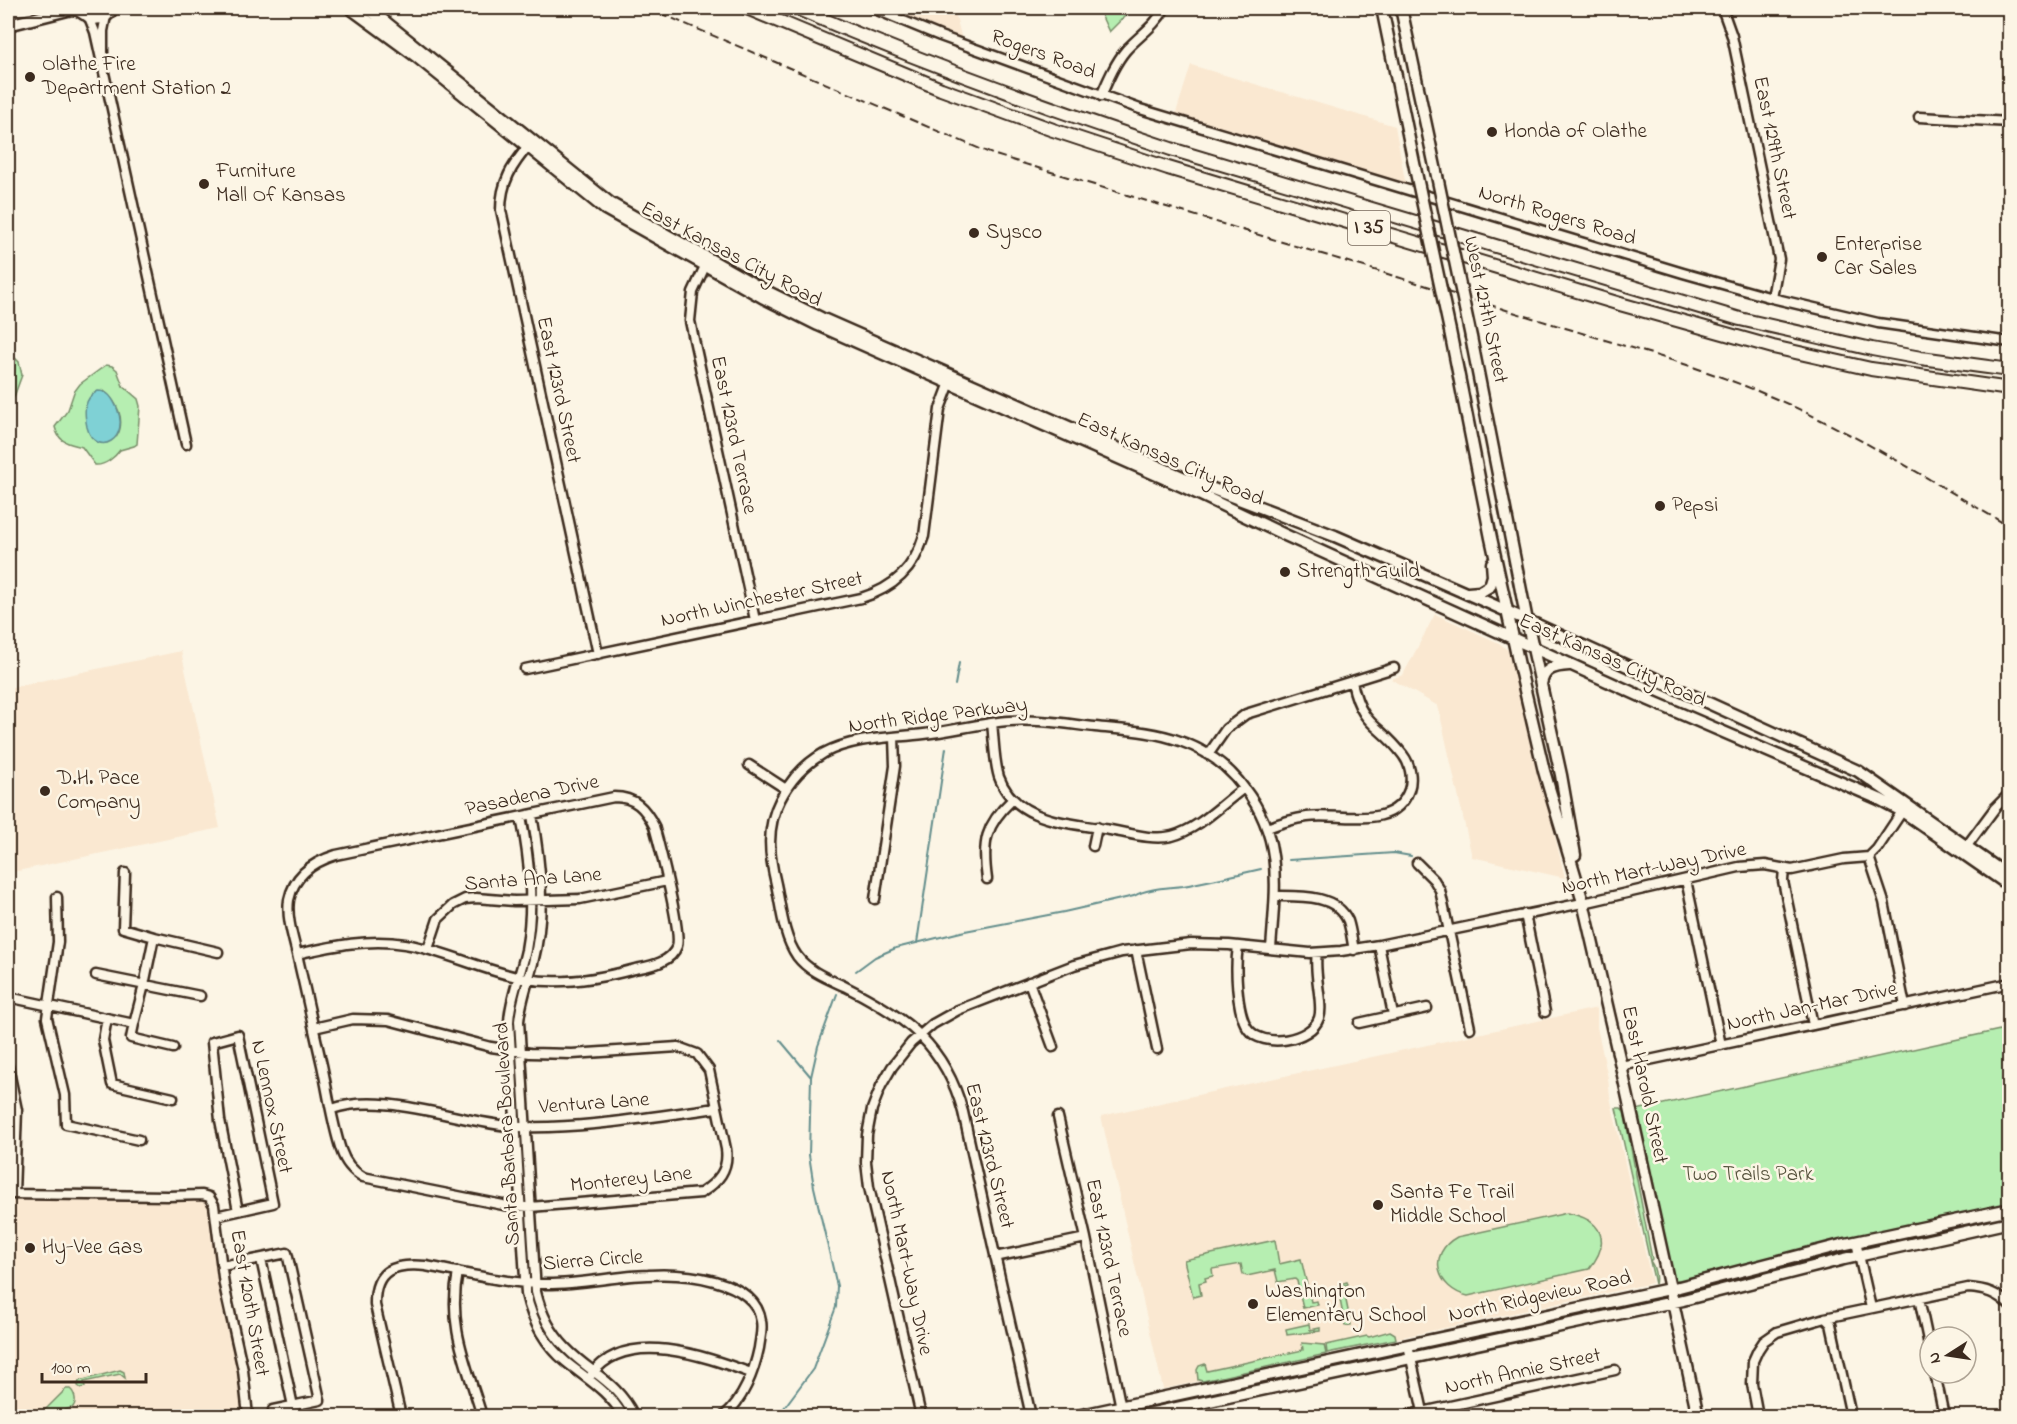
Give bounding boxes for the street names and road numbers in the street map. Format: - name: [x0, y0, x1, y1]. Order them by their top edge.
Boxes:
- street label: Rogers Road: [986, 22, 1100, 90]
- street label: East 129th Street: [1744, 74, 1804, 222]
- street label: North Rogers Road: [1474, 178, 1640, 256]
- street label: East Kansas City Road: [634, 194, 827, 317]
- road number: I 35: [1348, 211, 1390, 245]
- street label: West 127th Street: [1455, 234, 1515, 386]
- street label: East 123rd Street: [528, 314, 588, 466]
- street label: East 123rd Terrace: [702, 353, 765, 517]
- street label: East Kansas City Road: [1071, 405, 1268, 517]
- street label: North Winchester Street: [658, 564, 866, 636]
- street label: East Kansas City Road: [1513, 606, 1710, 718]
- street label: North Ridge Parkway: [847, 690, 1029, 744]
- street label: Pasadena Drive: [462, 767, 602, 825]
- street label: North Mart-Way Drive: [1559, 835, 1750, 905]
- street label: Santa Ana Lane: [463, 860, 603, 900]
- street label: North Jan-Mar Drive: [1724, 974, 1900, 1040]
- street label: East Harold Street: [1613, 1003, 1675, 1167]
- street label: Santa Barbara Boulevard: [487, 1021, 529, 1247]
- street label: N Lennox Street: [242, 1037, 300, 1177]
- street label: East 123rd Street: [956, 1080, 1022, 1232]
- street label: Ventura Lane: [537, 1085, 651, 1123]
- street label: Monterey Lane: [569, 1159, 694, 1203]
- street label: North Mart-Way Drive: [870, 1168, 940, 1359]
- street label: East 123rd Terrace: [1077, 1176, 1140, 1340]
- street label: East 120th Street: [221, 1227, 277, 1379]
- street label: Sierra Circle: [542, 1242, 645, 1279]
- street label: North Ridgeview Road: [1446, 1263, 1635, 1333]
- street label: North Annie Street: [1442, 1341, 1604, 1403]

